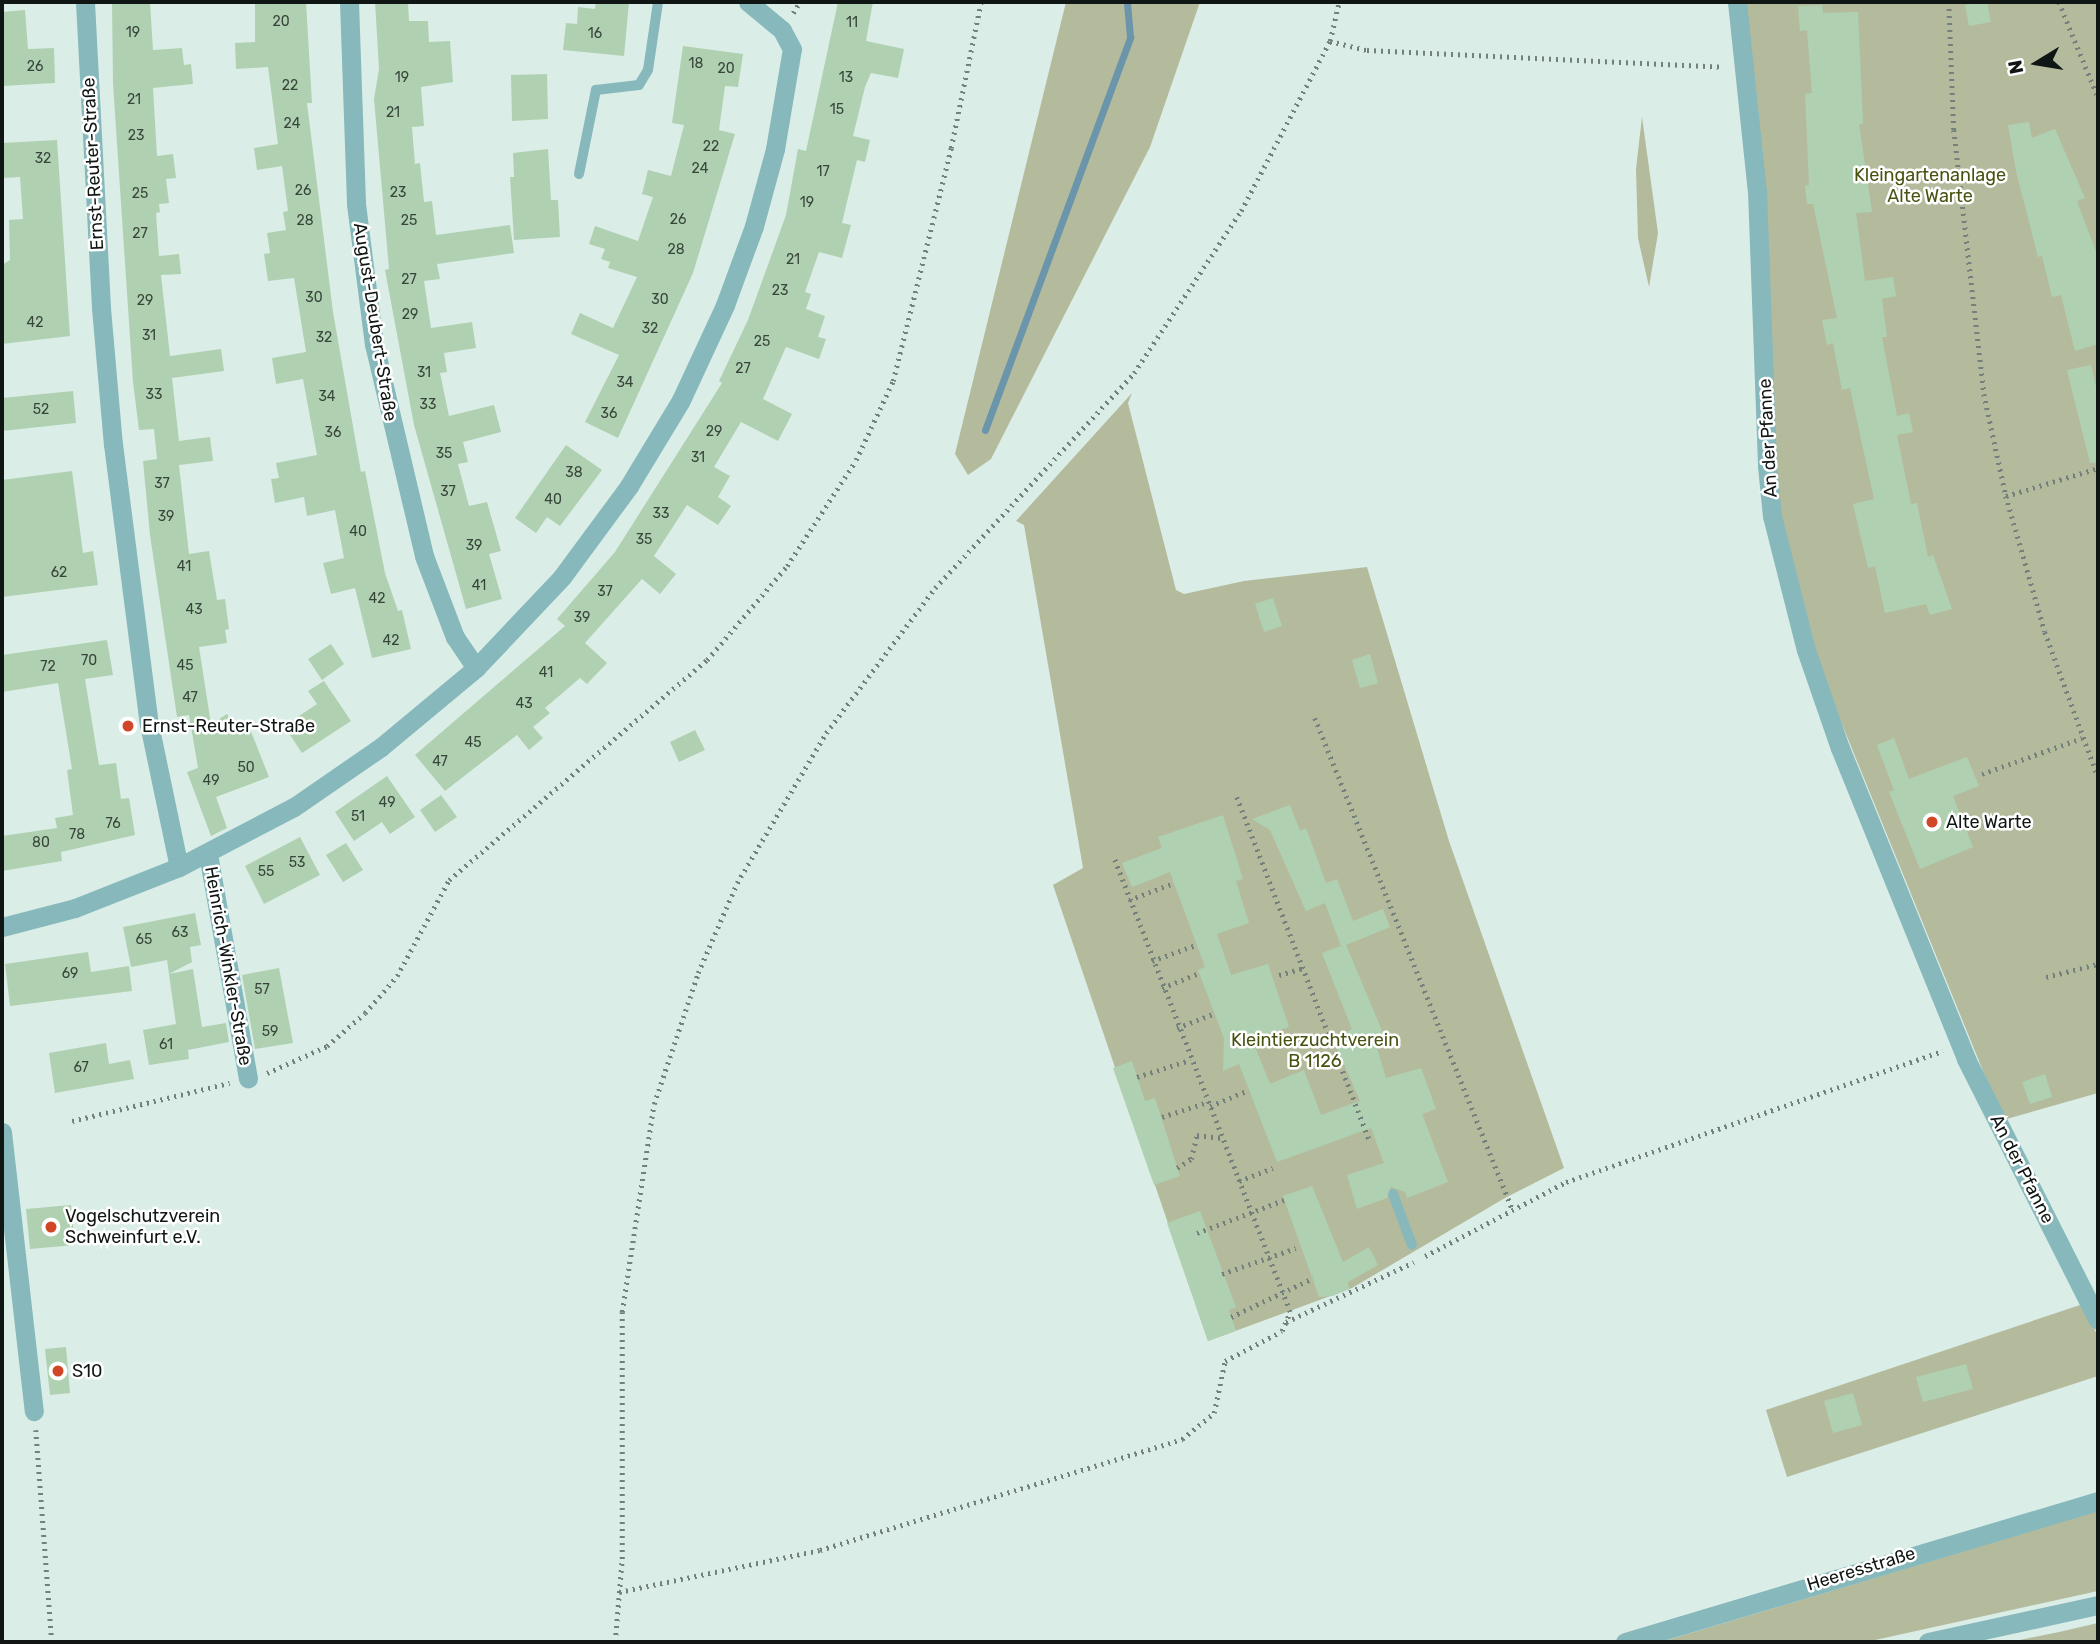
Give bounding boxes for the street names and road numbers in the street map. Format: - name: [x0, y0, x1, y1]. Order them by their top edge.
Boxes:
- street label: Ernst-Reuter-Straße: [78, 77, 108, 251]
- street label: August-Deubert-Straße: [349, 221, 401, 423]
- street label: An der Pfanne: [1754, 378, 1782, 498]
- street label: Heinrich-Winkler-Straße: [200, 865, 256, 1067]
- street label: An der Pfanne: [1985, 1111, 2059, 1227]
- street label: Heeresstraße: [1804, 1542, 1918, 1596]

